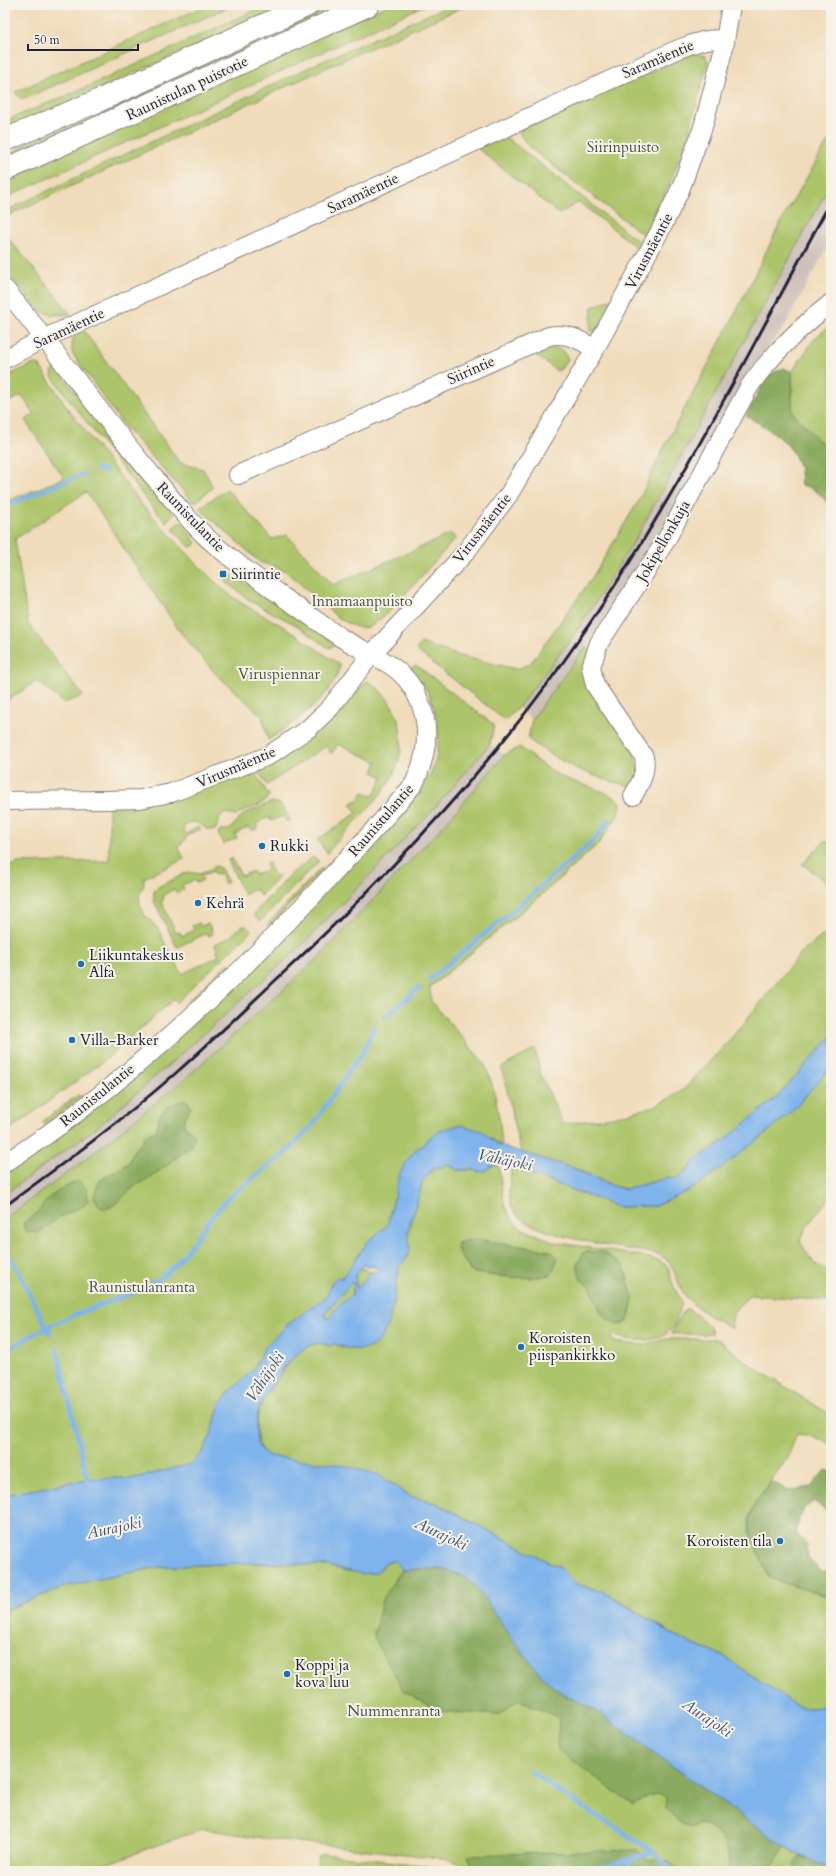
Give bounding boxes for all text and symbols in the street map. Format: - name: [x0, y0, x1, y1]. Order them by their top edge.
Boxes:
- scale bar: [28, 26, 138, 52]
- text: 50 m: [34, 32, 61, 48]
- street label: Saramäentie: [619, 35, 697, 83]
- street label: Raunistulan puistotie: [123, 51, 252, 125]
- park label: Siirinpuisto: [587, 137, 659, 157]
- street label: Saramäentie: [324, 168, 402, 218]
- street label: Virusmäentie: [620, 209, 678, 293]
- street label: Saramäentie: [30, 303, 108, 353]
- street label: Siirintie: [444, 351, 498, 389]
- street label: Raunistulantie: [152, 478, 230, 557]
- street label: Virusmäentie: [448, 488, 516, 567]
- street label: Jokipellonkuja: [630, 496, 695, 587]
- place label: Siirintie: [231, 564, 281, 584]
- marker: Siirintie: [218, 569, 228, 579]
- park label: Innamaanpuisto: [311, 591, 413, 611]
- park label: Viruspiennar: [238, 664, 321, 684]
- street label: Virusmäentie: [193, 741, 279, 793]
- street label: Raunistulantie: [344, 779, 418, 861]
- place label: Rukki: [270, 836, 309, 856]
- marker: Rukki: [257, 841, 267, 851]
- place label: Kehrä: [206, 893, 245, 913]
- marker: Kehrä: [193, 898, 203, 908]
- place label: Liikuntakeskus Alfa: [89, 945, 184, 982]
- marker: Liikuntakeskus Alfa: [76, 959, 86, 969]
- place label: Villa-Barker: [80, 1030, 159, 1050]
- marker: Villa-Barker: [67, 1035, 77, 1045]
- street label: Raunistulantie: [56, 1059, 139, 1131]
- water label: Vähäjoki: [476, 1144, 535, 1177]
- park label: Raunistulanranta: [89, 1277, 196, 1297]
- place label: Koroisten piispankirkko: [529, 1328, 615, 1365]
- marker: Koroisten piispankirkko: [516, 1342, 526, 1352]
- water label: Vähäjoki: [240, 1347, 290, 1406]
- water label: Aurajoki: [84, 1511, 144, 1545]
- water label: Aurajoki: [410, 1512, 471, 1556]
- place label: Koroisten tila: [687, 1531, 773, 1551]
- marker: Koroisten tila: [775, 1536, 785, 1546]
- place label: Koppi ja kova luu: [295, 1655, 350, 1692]
- marker: Koppi ja kova luu: [282, 1669, 292, 1679]
- water label: Aurajoki: [677, 1693, 737, 1743]
- park label: Nummenranta: [347, 1701, 441, 1721]

